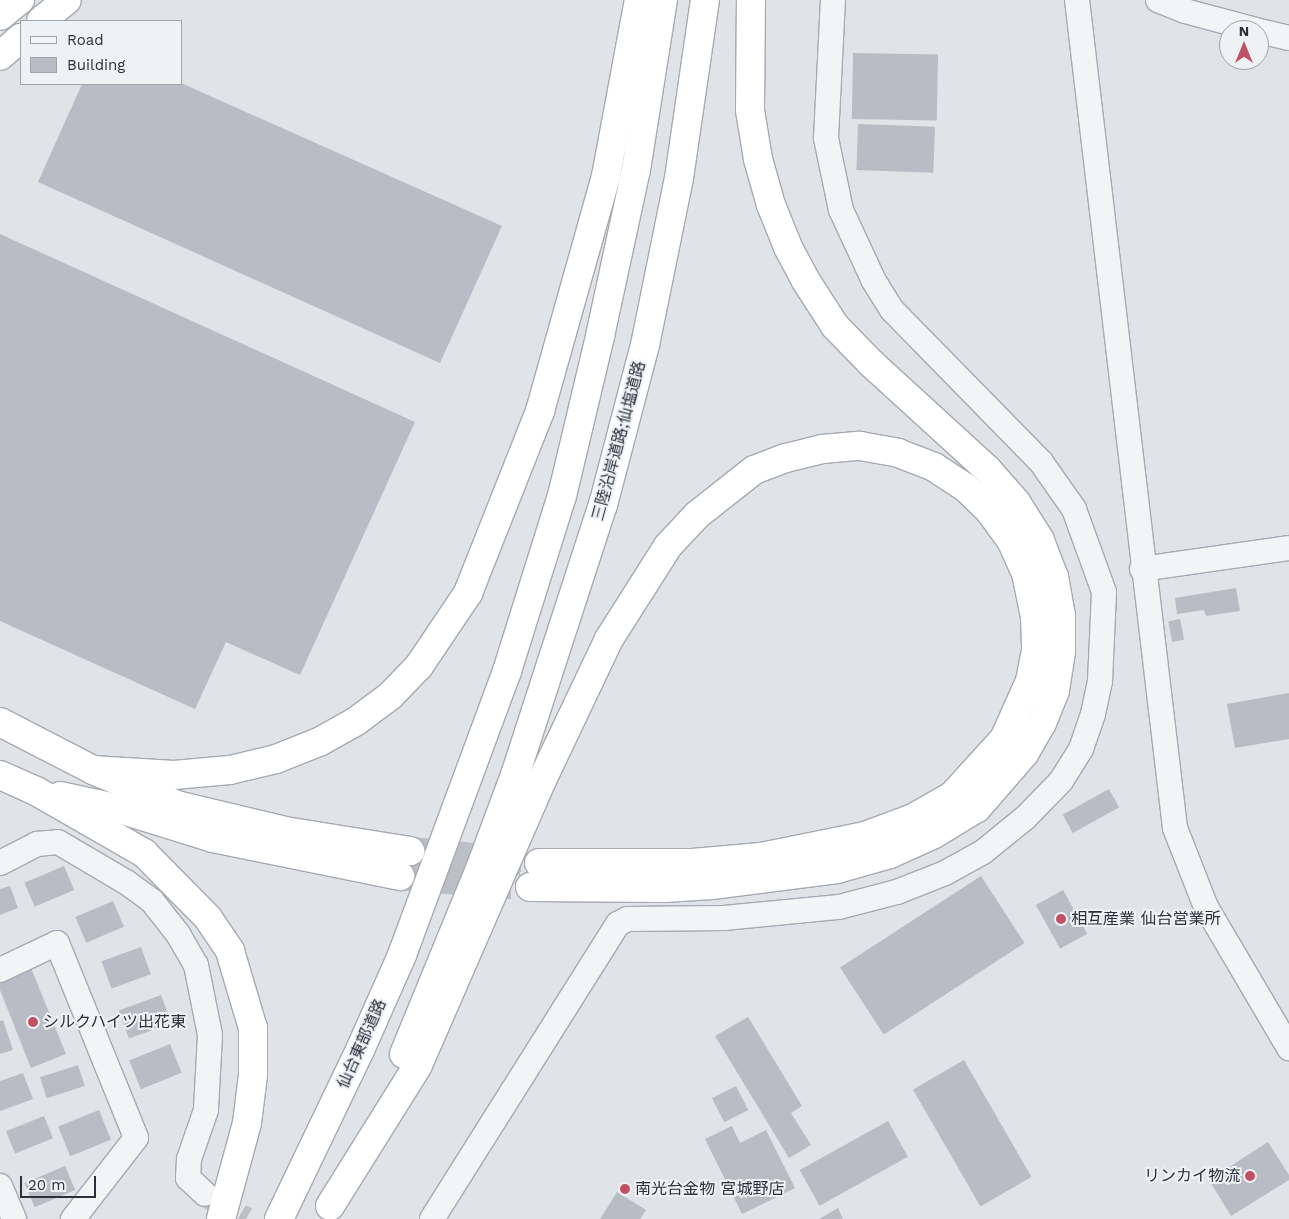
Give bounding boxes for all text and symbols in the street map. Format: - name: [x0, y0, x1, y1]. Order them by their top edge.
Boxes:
- legend: [20, 20, 182, 85]
- north arrow: [1219, 20, 1269, 70]
- text: N: [1239, 23, 1249, 39]
- text: Road: [67, 31, 104, 49]
- text: Building: [67, 56, 125, 74]
- street label: 三陸沿岸道路;仙塩道路: [588, 359, 650, 523]
- place label: 相互産業 仙台営業所: [1071, 909, 1220, 929]
- marker: 相互産業 仙台営業所: [1055, 913, 1067, 925]
- street label: 仙台東部道路: [334, 996, 390, 1092]
- place label: シルクハイツ出花東: [43, 1012, 187, 1032]
- marker: シルクハイツ出花東: [27, 1016, 39, 1028]
- scale bar: [22, 1166, 99, 1198]
- place label: リンカイ物流: [1144, 1166, 1240, 1186]
- marker: リンカイ物流: [1244, 1170, 1256, 1182]
- text: 20 m: [28, 1176, 66, 1194]
- place label: 南光台金物 宮城野店: [635, 1179, 784, 1199]
- marker: 南光台金物 宮城野店: [619, 1183, 631, 1195]

